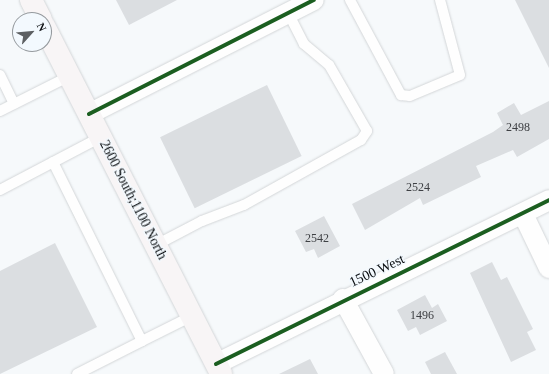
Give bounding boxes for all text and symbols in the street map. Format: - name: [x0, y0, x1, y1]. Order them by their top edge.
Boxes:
- north arrow: [12, 12, 52, 52]
- text: N: [35, 21, 49, 33]
- house number: 2498: [506, 121, 530, 135]
- street label: 2600 South;1100 North: [96, 138, 170, 262]
- house number: 2524: [406, 181, 430, 195]
- house number: 2542: [305, 232, 329, 246]
- street label: 1500 West: [347, 251, 407, 291]
- house number: 1496: [410, 309, 434, 323]

